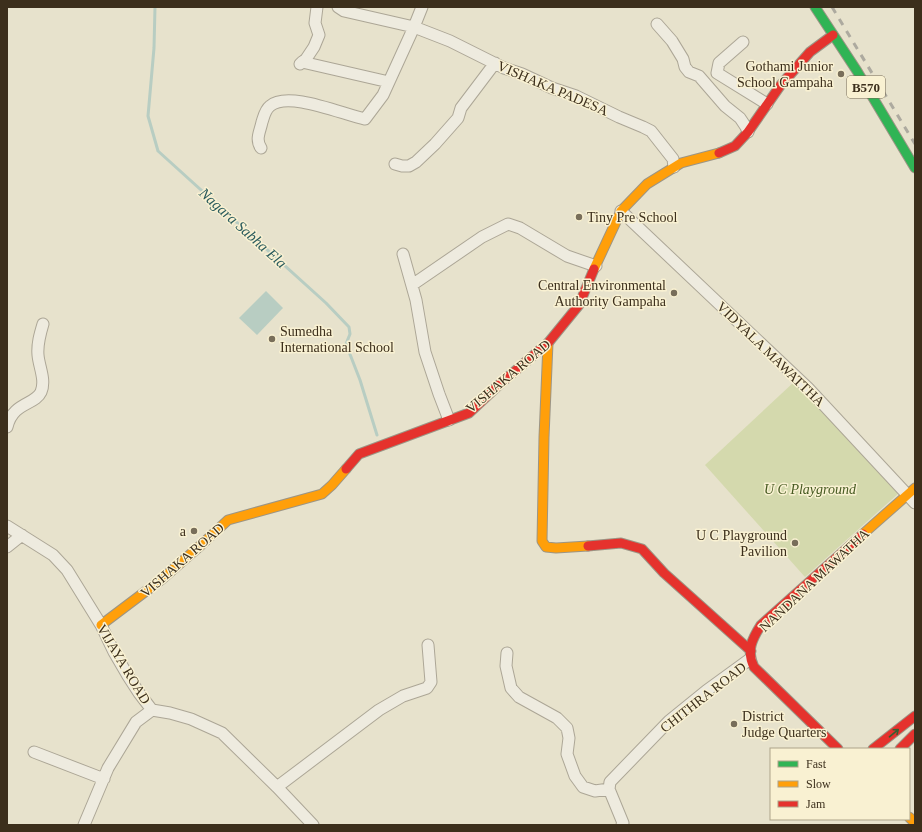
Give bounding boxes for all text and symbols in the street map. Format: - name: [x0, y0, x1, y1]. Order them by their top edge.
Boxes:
- street label: VISHAKA PADESA: [495, 58, 611, 119]
- place label: Gothami Junior School Gampaha: [737, 59, 834, 90]
- marker: Gothami Junior School Gampaha: [836, 69, 846, 79]
- road number: B570: [847, 76, 885, 98]
- water label: Nagara Sabha Ela: [195, 184, 290, 271]
- place label: Tiny Pre School: [587, 210, 678, 225]
- marker: Tiny Pre School: [574, 212, 584, 222]
- place label: Central Environmental Authority Gampaha: [538, 278, 667, 309]
- marker: Central Environmental Authority Gampaha: [669, 288, 679, 298]
- street label: VIDYALA MAWATTHA: [714, 299, 828, 410]
- place label: Sumedha International School: [280, 324, 394, 355]
- marker: Sumedha International School: [267, 334, 277, 344]
- street label: VISHAKA ROAD: [463, 337, 554, 416]
- park label: U C Playground: [764, 482, 857, 497]
- street label: VISHAKA ROAD: [138, 520, 227, 601]
- place label: a: [180, 524, 187, 539]
- street label: NANDANA MAWATHA: [757, 525, 873, 635]
- marker: a: [189, 526, 199, 536]
- place label: U C Playground Pavilion: [696, 528, 787, 559]
- marker: U C Playground Pavilion: [790, 538, 800, 548]
- street label: VIJAYA ROAD: [94, 622, 153, 707]
- street label: CHITHRA ROAD: [657, 659, 749, 736]
- place label: District Judge Quarters: [742, 709, 826, 740]
- marker: District Judge Quarters: [729, 719, 739, 729]
- one-way arrow: [889, 728, 900, 737]
- legend: [770, 748, 910, 820]
- text: Fast: [806, 757, 827, 771]
- text: Slow: [806, 777, 831, 791]
- text: Jam: [806, 797, 826, 811]

